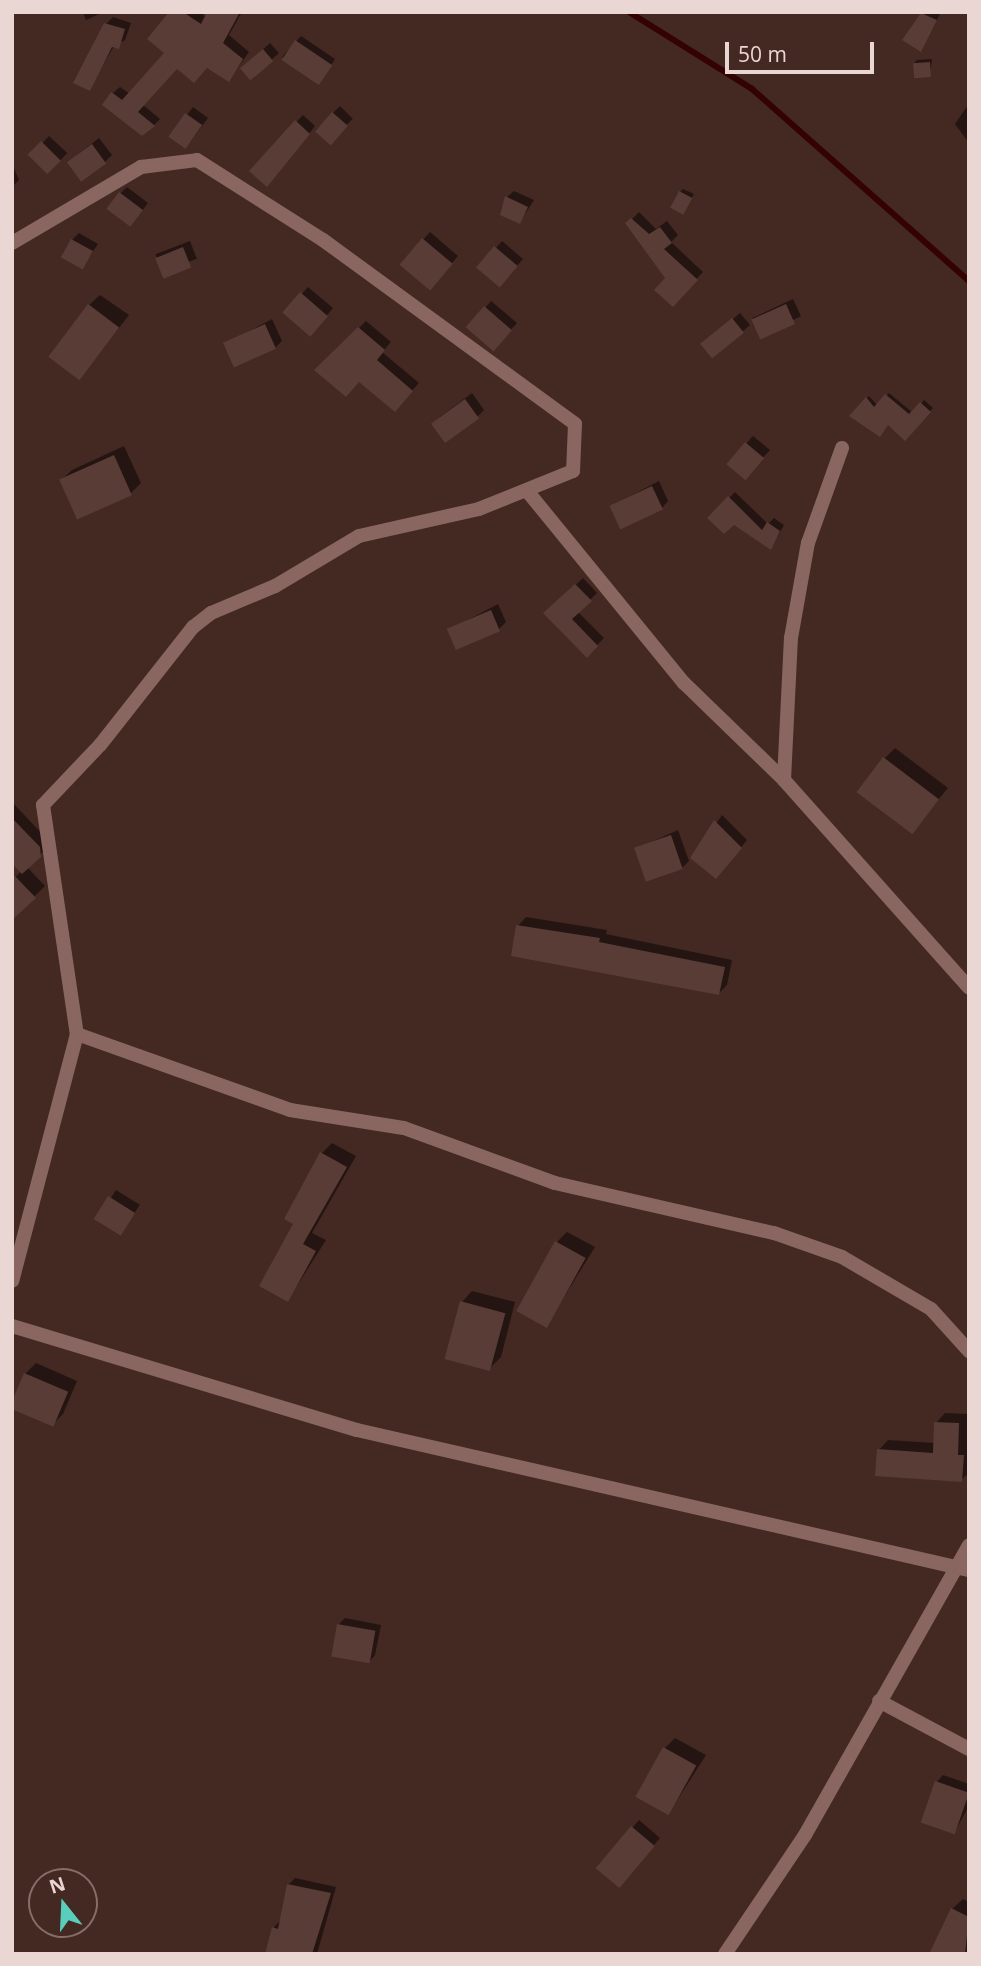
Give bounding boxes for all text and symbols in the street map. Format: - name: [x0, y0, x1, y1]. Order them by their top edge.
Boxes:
- scale bar: [729, 28, 878, 72]
- text: 50 m: [738, 40, 787, 68]
- north arrow: [28, 1868, 98, 1938]
- text: N: [46, 1870, 68, 1900]

